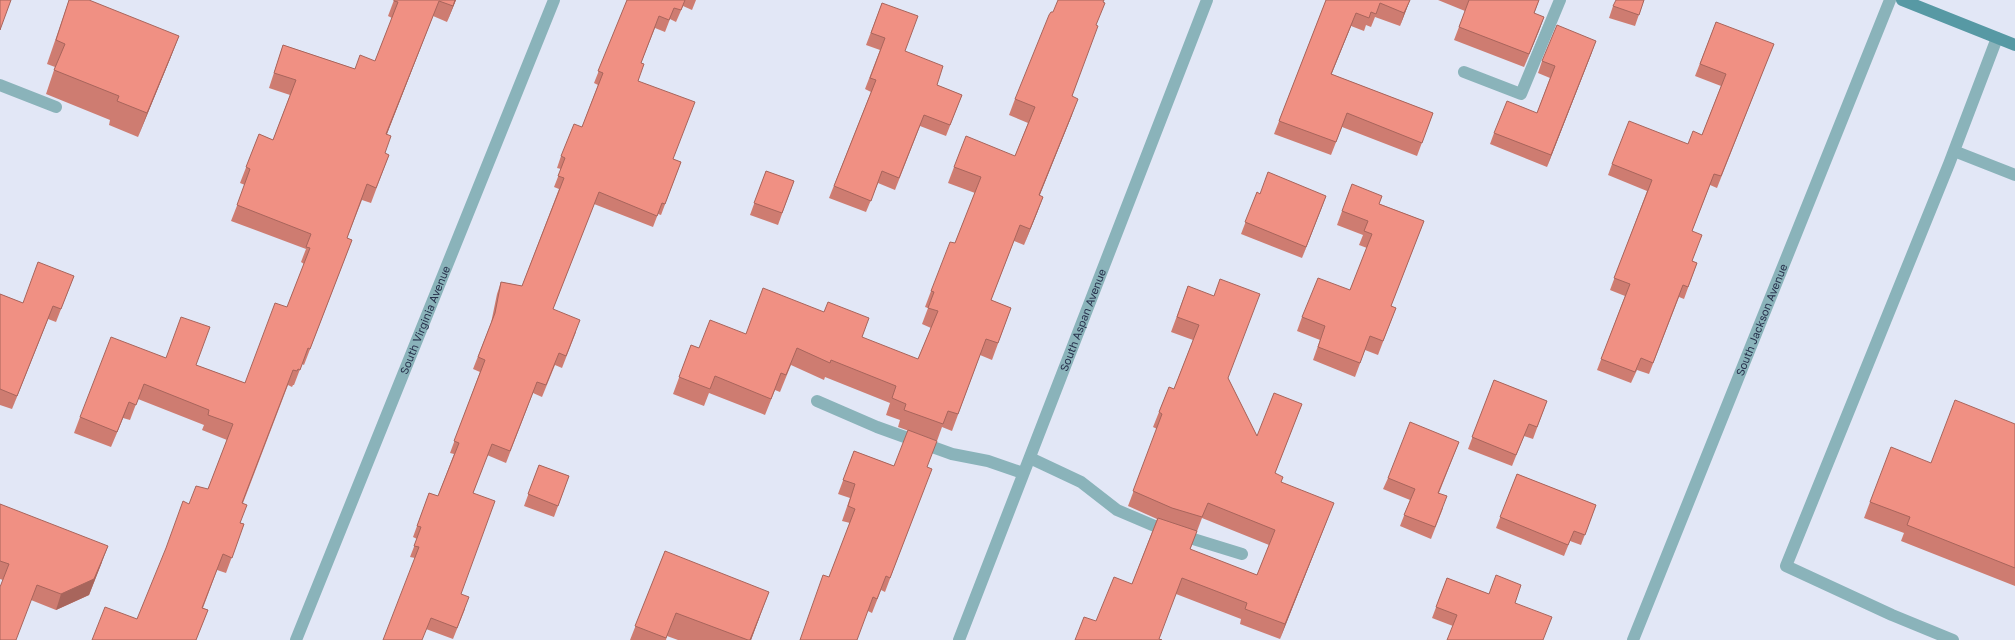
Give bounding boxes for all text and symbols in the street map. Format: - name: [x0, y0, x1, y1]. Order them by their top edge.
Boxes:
- street label: South Jackson Avenue: [1733, 262, 1789, 378]
- street label: South Virginia Avenue: [397, 264, 452, 376]
- street label: South Aspan Avenue: [1057, 267, 1108, 373]

